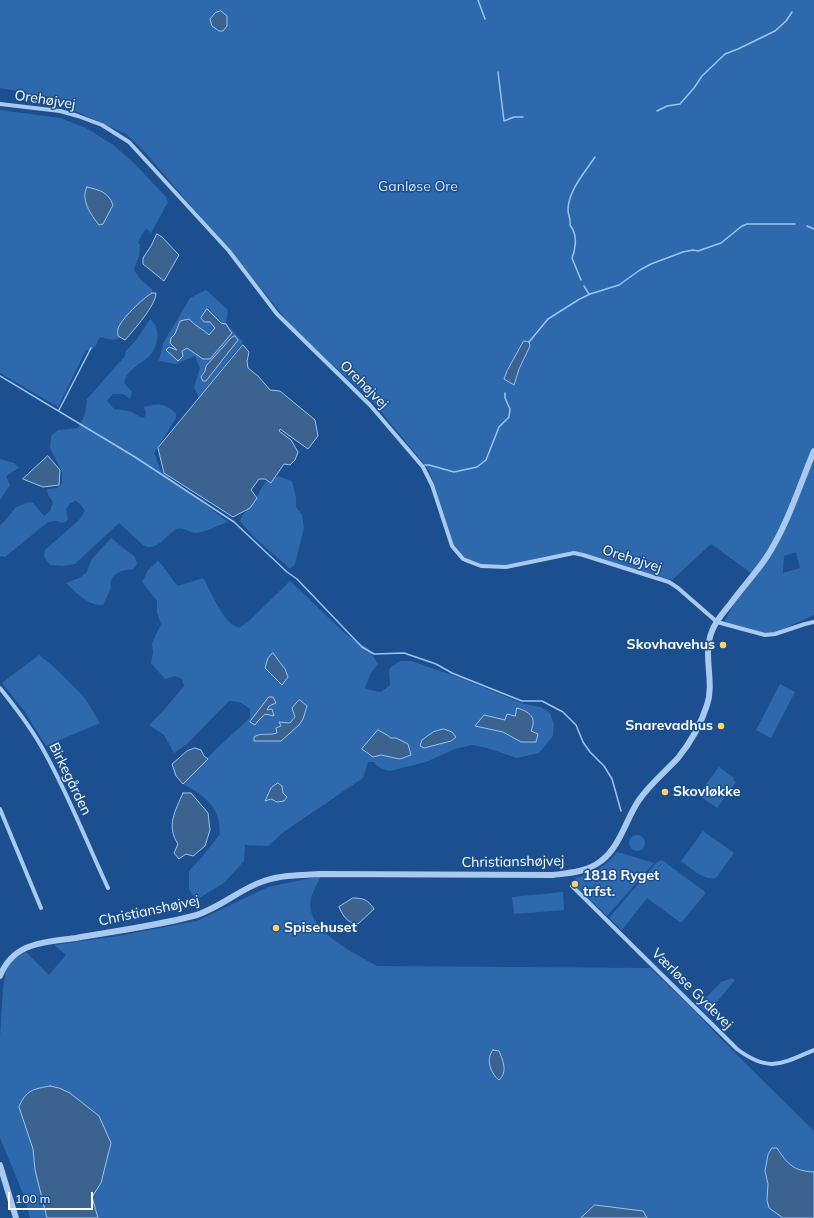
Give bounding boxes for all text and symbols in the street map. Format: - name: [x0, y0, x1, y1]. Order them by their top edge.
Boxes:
- street label: Orehøjvej: [13, 87, 77, 113]
- park label: Ganløse Ore: [378, 179, 458, 195]
- street label: Orehøjvej: [336, 357, 392, 413]
- street label: Orehøjvej: [600, 542, 664, 576]
- place label: Skovhavehus: [627, 637, 715, 653]
- marker: Skovhavehus: [718, 640, 728, 650]
- place label: Snarevadhus: [625, 718, 713, 734]
- marker: Snarevadhus: [716, 721, 726, 731]
- street label: Birkegården: [45, 740, 95, 818]
- place label: Skovløkke: [673, 784, 740, 800]
- marker: Skovløkke: [660, 787, 670, 797]
- street label: Christianshøjvej: [462, 853, 564, 871]
- place label: 1818 Ryget trfst.: [583, 868, 659, 900]
- marker: 1818 Ryget trfst.: [570, 879, 580, 889]
- street label: Christianshøjvej: [97, 892, 201, 930]
- place label: Spisehuset: [284, 920, 357, 936]
- marker: Spisehuset: [271, 923, 281, 933]
- street label: Værløse Gydevej: [648, 945, 736, 1033]
- scale bar: [10, 1184, 95, 1210]
- text: 100 m: [15, 1191, 50, 1206]

